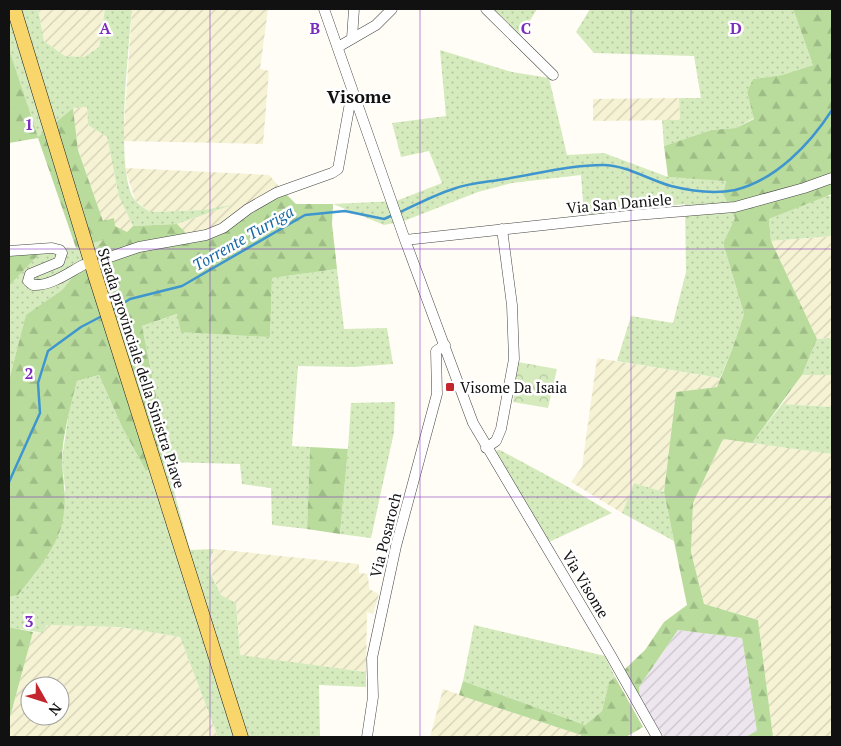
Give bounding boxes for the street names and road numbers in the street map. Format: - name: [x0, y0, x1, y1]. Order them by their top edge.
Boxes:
- street label: Via San Daniele: [566, 188, 672, 218]
- street label: Strada provinciale della Sinistra Piave: [94, 245, 190, 491]
- street label: Via Posaroch: [365, 490, 405, 579]
- street label: Via Visome: [558, 546, 614, 622]

